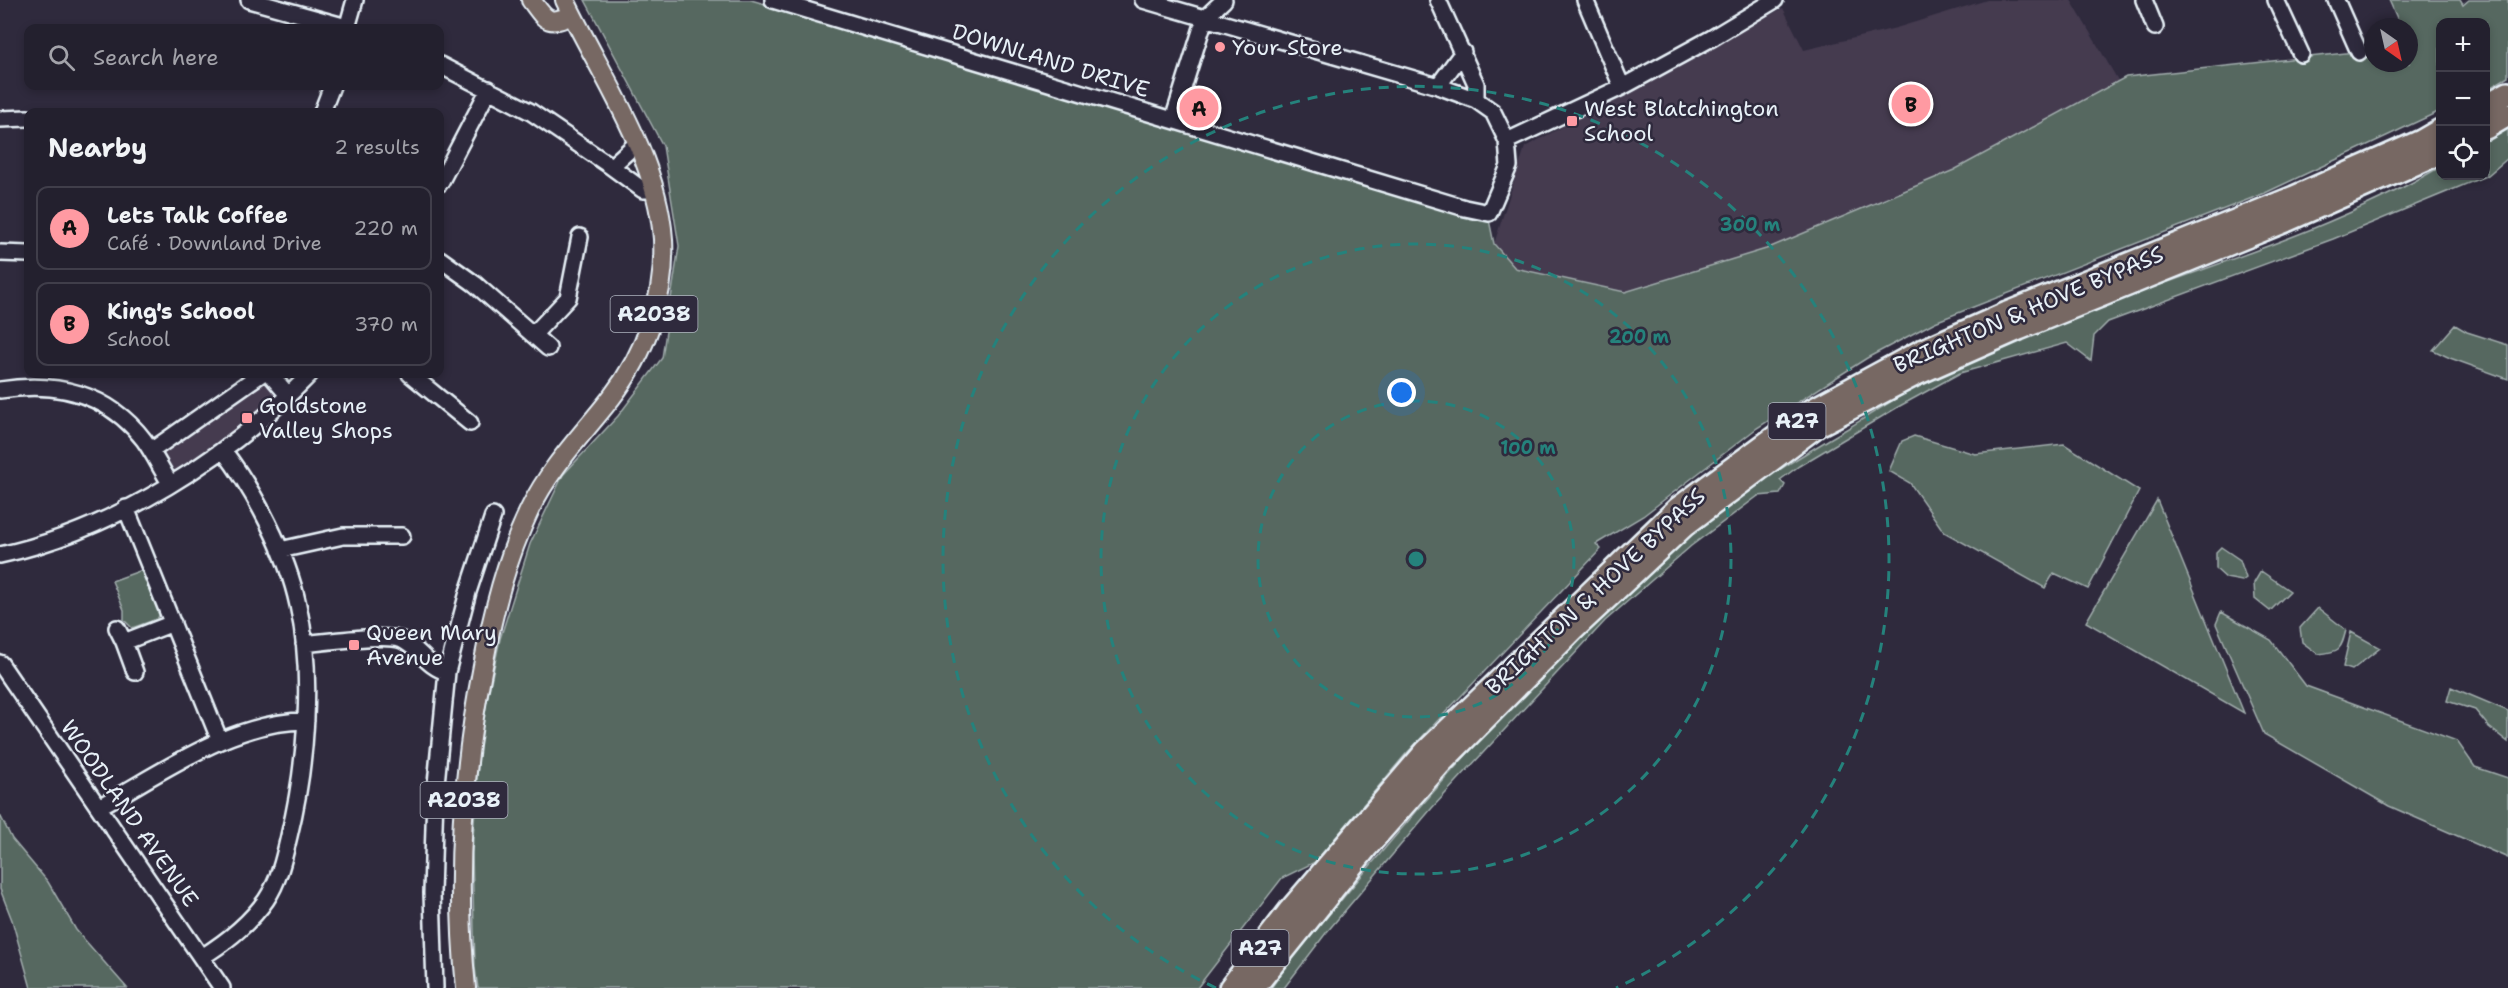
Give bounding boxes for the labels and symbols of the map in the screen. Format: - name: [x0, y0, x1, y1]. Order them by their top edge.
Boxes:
- street label: DOWNLAND DRIVE: [949, 17, 1153, 104]
- north arrow: [2364, 18, 2418, 72]
- place label: Your Store: [1232, 33, 1343, 62]
- marker: Your Store: [1213, 40, 1227, 54]
- pin: B: [1892, 82, 1930, 126]
- pin: A: [1180, 86, 1218, 130]
- place label: West Blatchington School: [1584, 94, 1779, 148]
- marker: West Blatchington School: [1565, 114, 1579, 128]
- text: 300 m: [1720, 213, 1781, 237]
- street label: BRIGHTON & HOVE BYPASS: [1889, 239, 2168, 380]
- road number: A2038: [610, 296, 698, 332]
- text: 200 m: [1609, 325, 1670, 349]
- your location: [1387, 378, 1416, 407]
- place label: Goldstone Valley Shops: [259, 391, 393, 445]
- road number: A27: [1768, 403, 1826, 439]
- marker: Goldstone Valley Shops: [240, 411, 254, 425]
- text: 100 m: [1500, 436, 1556, 460]
- street label: BRIGHTON & HOVE BYPASS: [1479, 482, 1711, 701]
- centre of rings: [1406, 549, 1426, 569]
- place label: Queen Mary Avenue: [366, 618, 497, 672]
- marker: Queen Mary Avenue: [347, 638, 361, 652]
- street label: WOODLAND AVENUE: [54, 714, 205, 912]
- road number: A2038: [420, 782, 508, 818]
- road number: A27: [1232, 930, 1288, 966]

